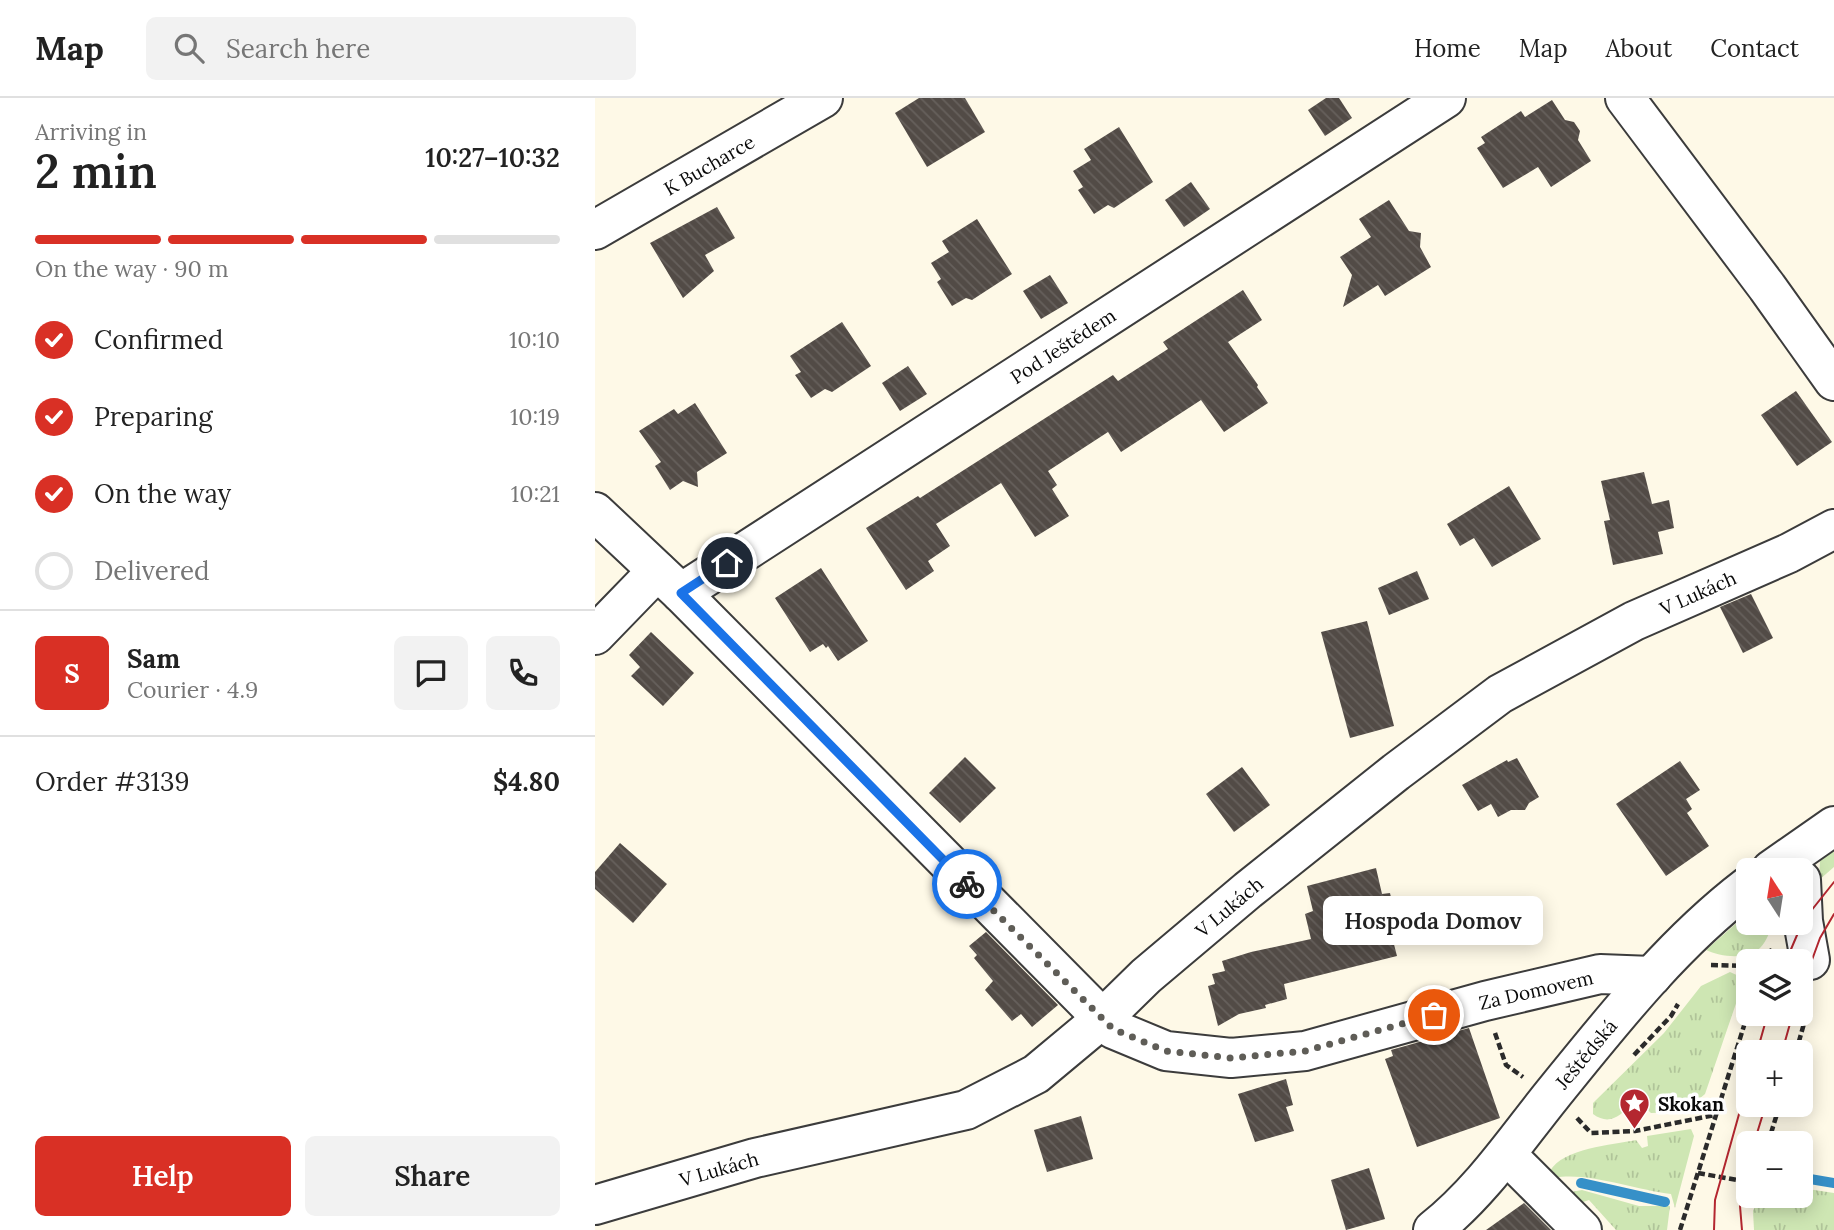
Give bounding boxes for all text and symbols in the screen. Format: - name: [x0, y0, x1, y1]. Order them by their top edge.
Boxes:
- search box: [146, 17, 636, 80]
- text: Map: [35, 27, 104, 69]
- icon: search: [170, 29, 208, 67]
- text: Search here: [226, 32, 370, 65]
- text: Home: [1414, 33, 1481, 64]
- text: Map: [1519, 33, 1568, 64]
- text: About: [1606, 33, 1672, 64]
- text: Contact: [1710, 33, 1799, 64]
- text: Arriving in: [35, 117, 147, 146]
- street label: K Bucharce: [659, 129, 759, 201]
- text: 10:27–10:32: [425, 141, 560, 174]
- text: 2 min: [35, 142, 157, 201]
- text: On the way · 90 m: [35, 254, 228, 283]
- street label: Pod Ještědem: [1006, 303, 1120, 389]
- icon: check: [35, 321, 73, 359]
- text: Confirmed: [94, 323, 223, 356]
- text: 10:10: [509, 325, 560, 354]
- icon: check: [35, 398, 73, 436]
- text: Preparing: [94, 400, 213, 433]
- text: 10:19: [510, 402, 560, 431]
- icon: check: [35, 475, 73, 513]
- text: On the way: [94, 477, 231, 510]
- text: 10:21: [511, 479, 560, 508]
- pin: [697, 533, 757, 593]
- icon: home: [708, 544, 746, 582]
- text: Delivered: [94, 554, 210, 587]
- street label: V Lukách: [1655, 566, 1740, 621]
- button: chat: [394, 636, 468, 710]
- button: phone: [486, 636, 560, 710]
- text: Sam: [127, 642, 180, 675]
- text: S: [64, 657, 80, 690]
- text: Courier · 4.9: [127, 675, 258, 704]
- text: Order #3139: [35, 765, 190, 798]
- text: $4.80: [493, 765, 560, 798]
- courier: [932, 849, 1002, 919]
- north arrow: [1736, 858, 1813, 934]
- map controls: [1736, 858, 1813, 1208]
- icon: bike: [948, 865, 986, 903]
- street label: V Lukách: [1189, 872, 1268, 943]
- callout: Hospoda Domov: [1324, 896, 1544, 945]
- text: Hospoda Domov: [1344, 906, 1522, 935]
- button: layers: [1736, 949, 1813, 1026]
- street label: Za Domovem: [1477, 965, 1595, 1015]
- pin: [1404, 985, 1464, 1045]
- icon: bag: [1415, 996, 1453, 1034]
- street label: Ještědská: [1549, 1014, 1622, 1095]
- button: +: [1736, 1040, 1813, 1117]
- place icon: Skokan: [1618, 1087, 1652, 1131]
- place label: Skokan: [1658, 1092, 1724, 1116]
- button: −: [1736, 1131, 1813, 1208]
- button: Help: [35, 1136, 291, 1216]
- button: Share: [305, 1136, 560, 1216]
- street label: V Lukách: [676, 1146, 761, 1192]

